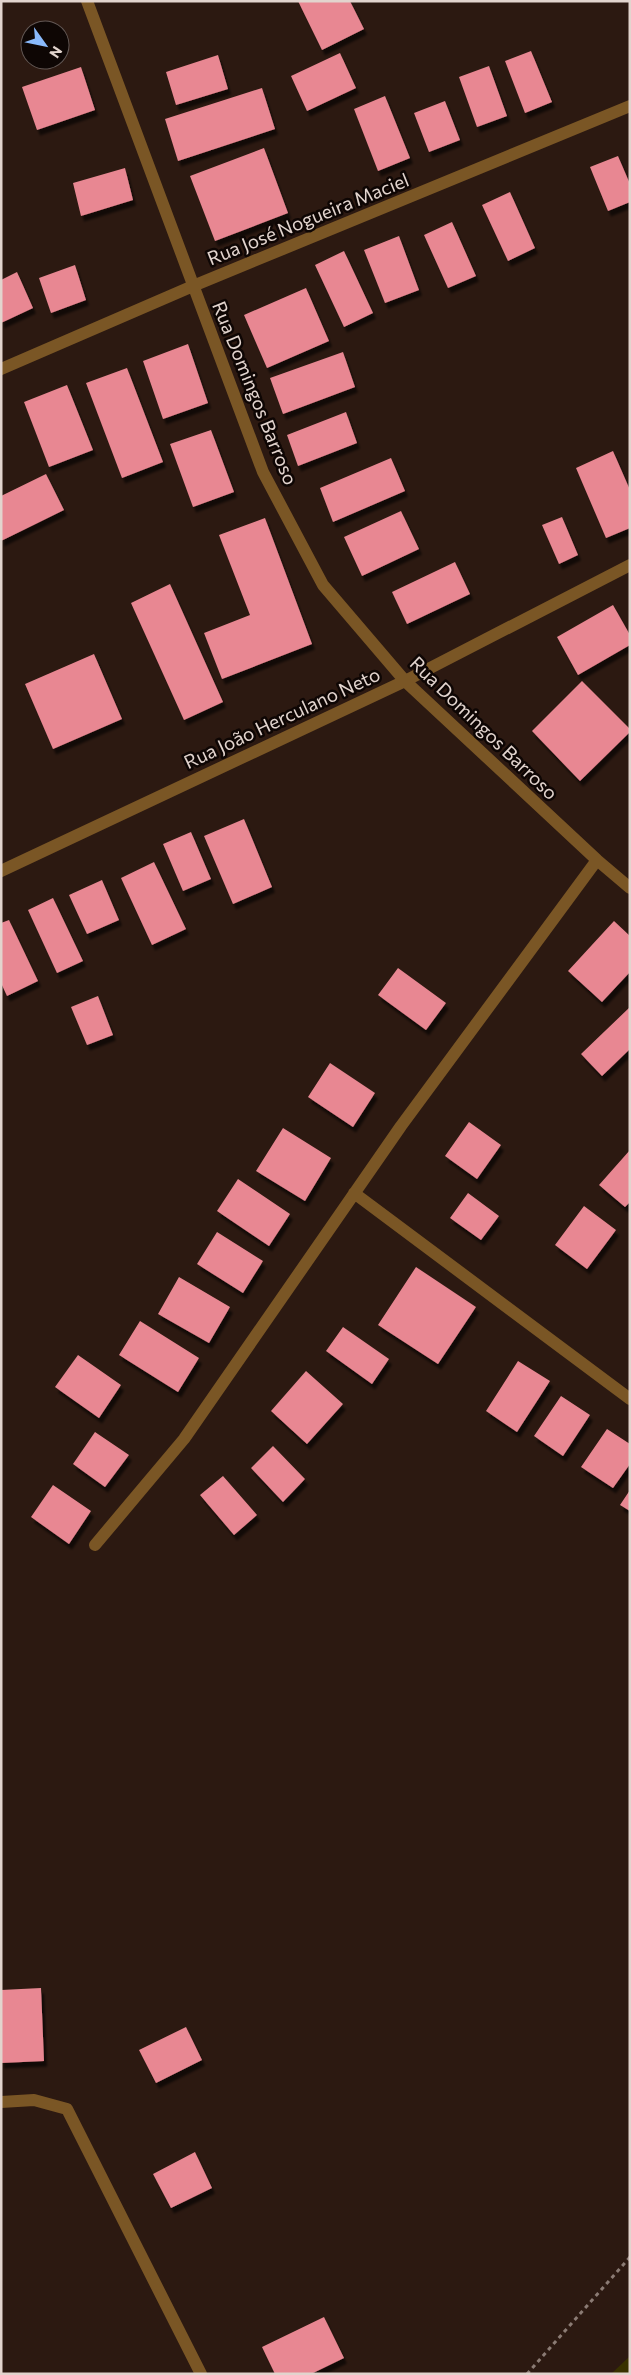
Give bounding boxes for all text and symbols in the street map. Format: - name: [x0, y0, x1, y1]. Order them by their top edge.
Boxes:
- north arrow: [20, 20, 70, 70]
- text: N: [46, 43, 66, 61]
- street label: Rua José Nogueira Maciel: [204, 168, 412, 270]
- street label: Rua Domingos Barroso: [208, 298, 303, 488]
- street label: Rua Domingos Barroso: [406, 651, 563, 804]
- street label: Rua João Herculano Neto: [180, 662, 384, 773]

